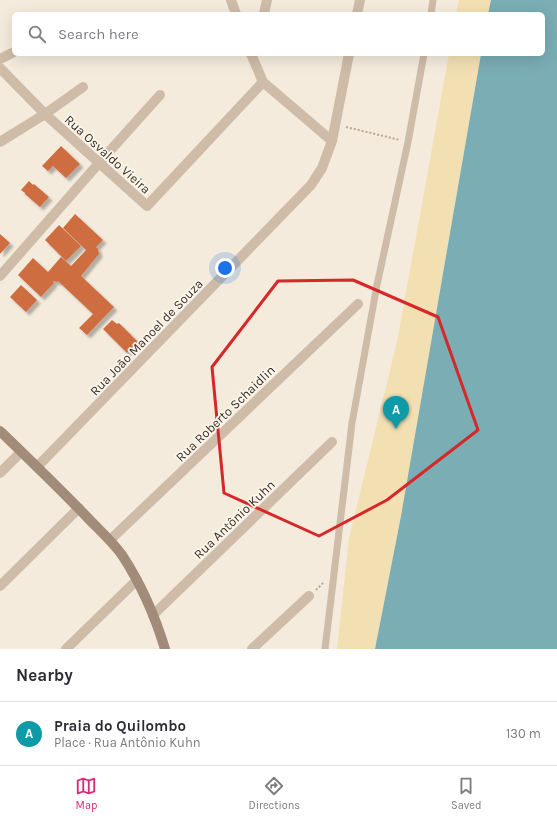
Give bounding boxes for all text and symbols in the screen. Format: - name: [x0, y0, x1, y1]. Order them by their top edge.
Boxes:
- search box: [12, 12, 545, 56]
- icon: search: [26, 23, 48, 45]
- text: Search here: [58, 25, 139, 43]
- street label: Rua Osvaldo Vieira: [62, 112, 154, 197]
- your location: [215, 258, 235, 278]
- street label: Rua João Manoel de Souza: [87, 276, 206, 399]
- street label: Rua Roberto Schaidlin: [173, 362, 278, 465]
- pin: A: [383, 396, 409, 429]
- street label: Rua Antônio Kuhn: [191, 477, 278, 562]
- text: Nearby: [16, 665, 73, 685]
- text: Praia do Quilombo: [54, 717, 186, 735]
- text: A: [25, 726, 33, 741]
- text: 130 m: [506, 726, 541, 741]
- text: Place · Rua Antônio Kuhn: [54, 735, 201, 750]
- tab: Map: [75, 775, 97, 812]
- tab: Directions: [248, 775, 300, 812]
- tab: Saved: [451, 775, 482, 812]

